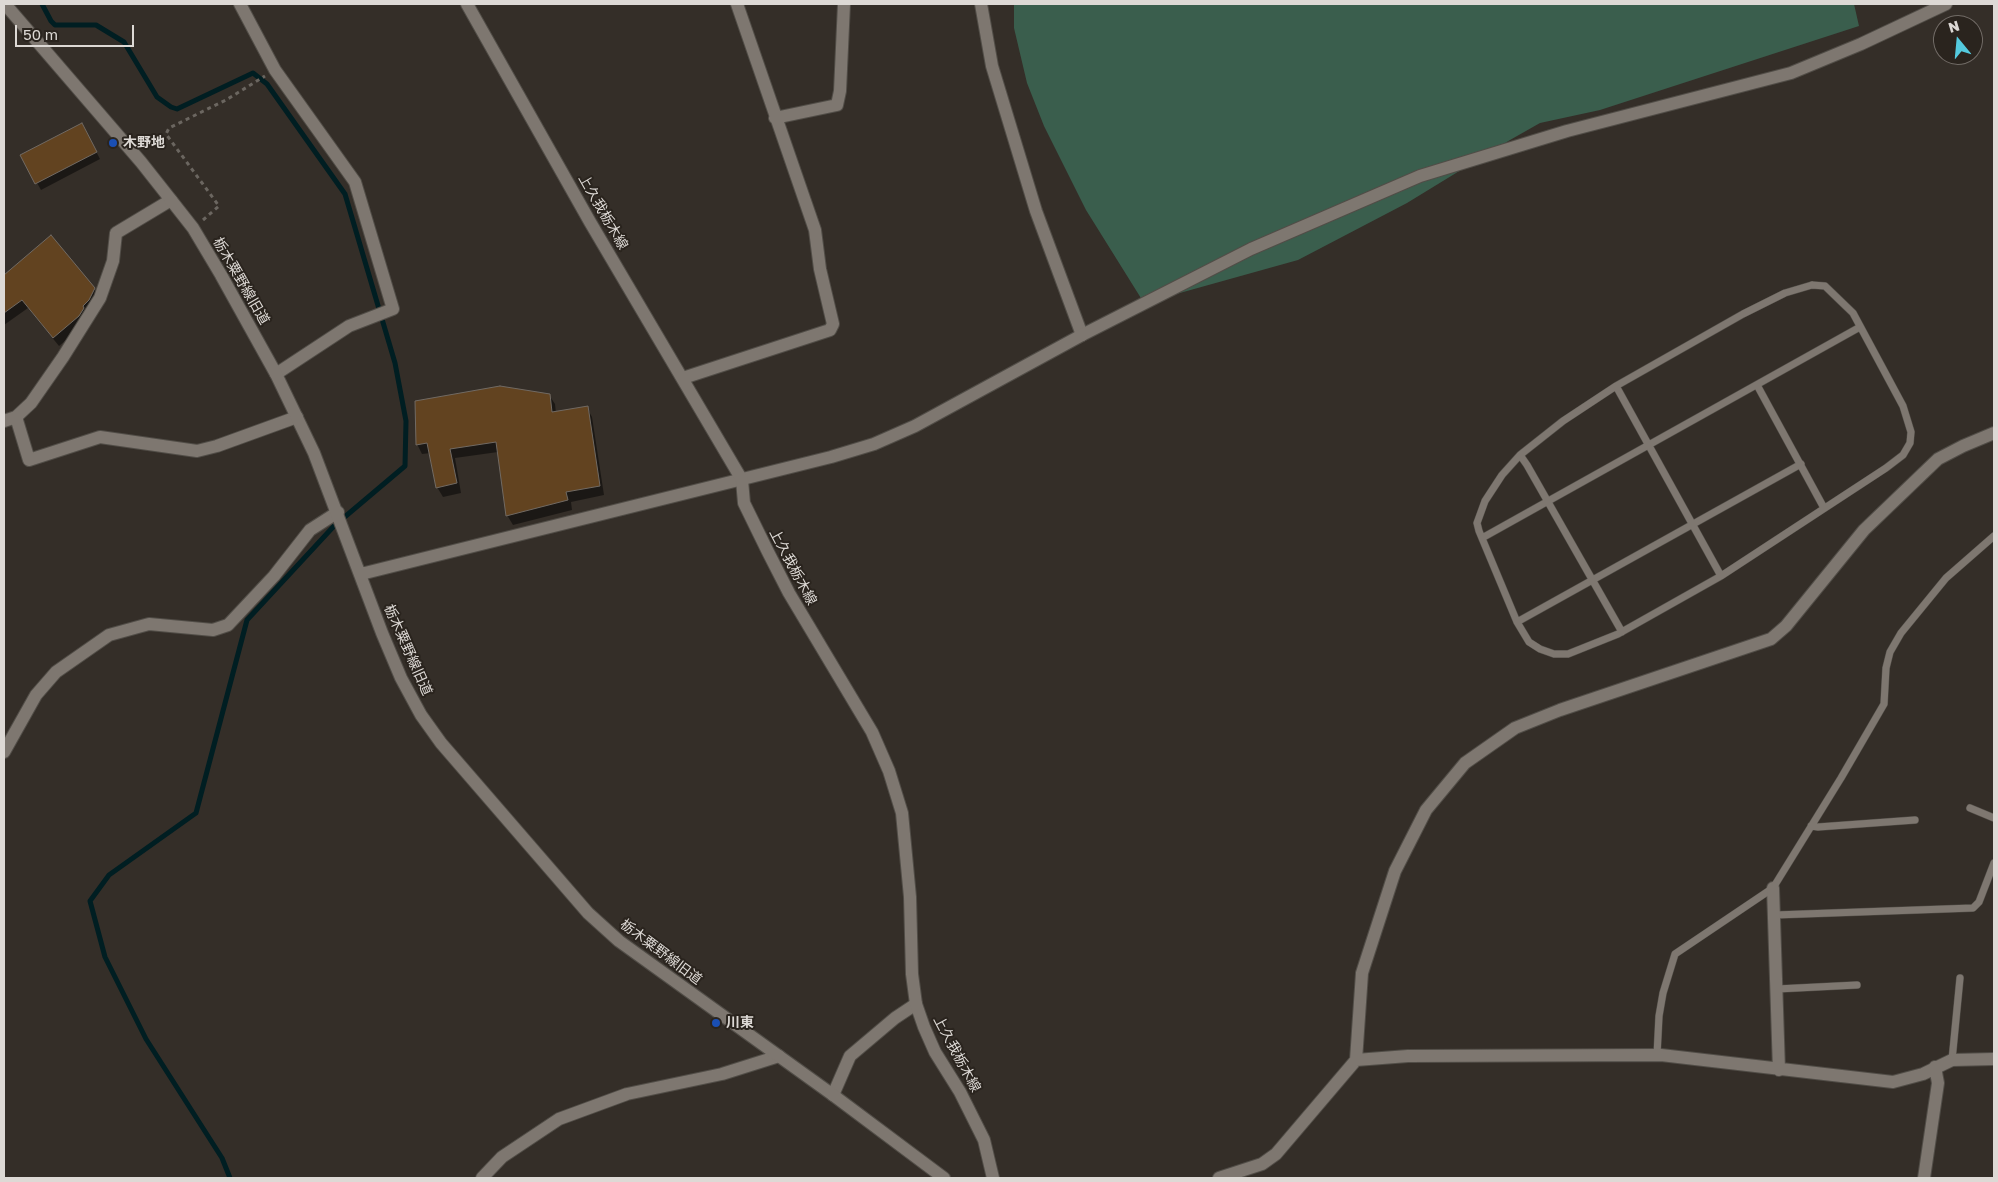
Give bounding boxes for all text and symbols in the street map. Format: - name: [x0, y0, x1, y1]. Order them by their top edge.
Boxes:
- scale bar: [18, 15, 136, 47]
- north arrow: [1933, 15, 1983, 65]
- text: N: [1946, 16, 1961, 36]
- text: 50 m: [23, 25, 58, 43]
- place label: 木野地: [123, 135, 165, 151]
- marker: 木野地: [107, 137, 119, 149]
- street label: 上久我栃木線: [575, 171, 631, 253]
- street label: 栃木粟野線旧道: [209, 234, 273, 328]
- street label: 上久我栃木線: [766, 526, 820, 608]
- street label: 栃木粟野線旧道: [380, 602, 436, 698]
- street label: 栃木粟野線旧道: [617, 916, 705, 988]
- street label: 上久我栃木線: [930, 1013, 984, 1095]
- place label: 川東: [726, 1015, 754, 1031]
- marker: 川東: [710, 1017, 722, 1029]

